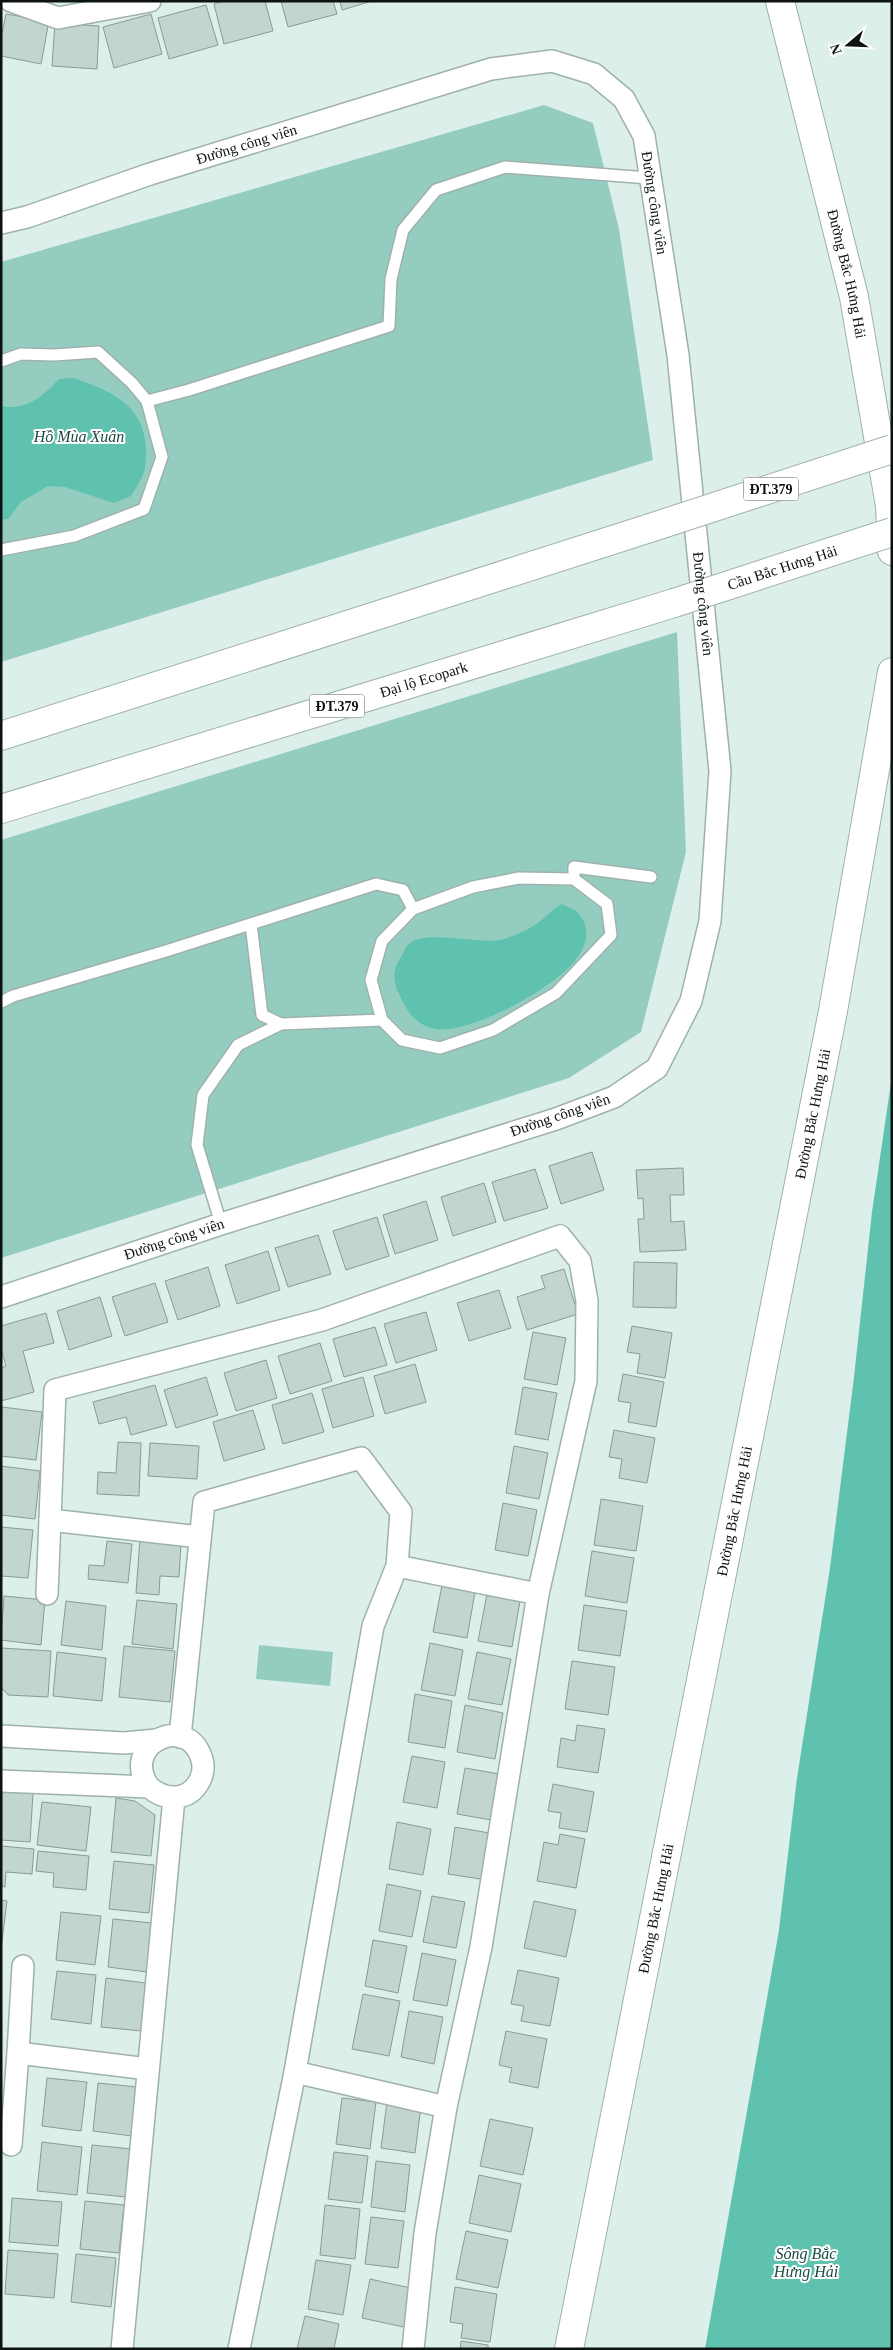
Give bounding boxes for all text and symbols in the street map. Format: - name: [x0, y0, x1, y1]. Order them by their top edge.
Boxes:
- north arrow: [823, 20, 873, 70]
- text: N: [827, 42, 845, 56]
- street label: Đường công viên: [194, 121, 299, 167]
- street label: Đường công viên: [638, 150, 670, 256]
- street label: Đường Bắc Hưng Hải: [824, 208, 869, 340]
- water label: Hồ Mùa Xuân: [33, 428, 124, 445]
- road number: ĐT.379: [744, 478, 798, 500]
- street label: Cầu Bắc Hưng Hải: [725, 542, 839, 593]
- street label: Đường công viên: [690, 551, 716, 657]
- street label: Đại lộ Ecopark: [378, 659, 470, 701]
- road number: ĐT.379: [310, 694, 364, 718]
- street label: Đường Bắc Hưng Hải: [792, 1047, 833, 1180]
- street label: Đường công viên: [508, 1090, 612, 1140]
- street label: Đường công viên: [122, 1215, 227, 1263]
- street label: Đường Bắc Hưng Hải: [714, 1445, 755, 1578]
- street label: Đường Bắc Hưng Hải: [635, 1842, 677, 1975]
- water label: Sông Bắc Hưng Hải: [773, 2245, 838, 2281]

